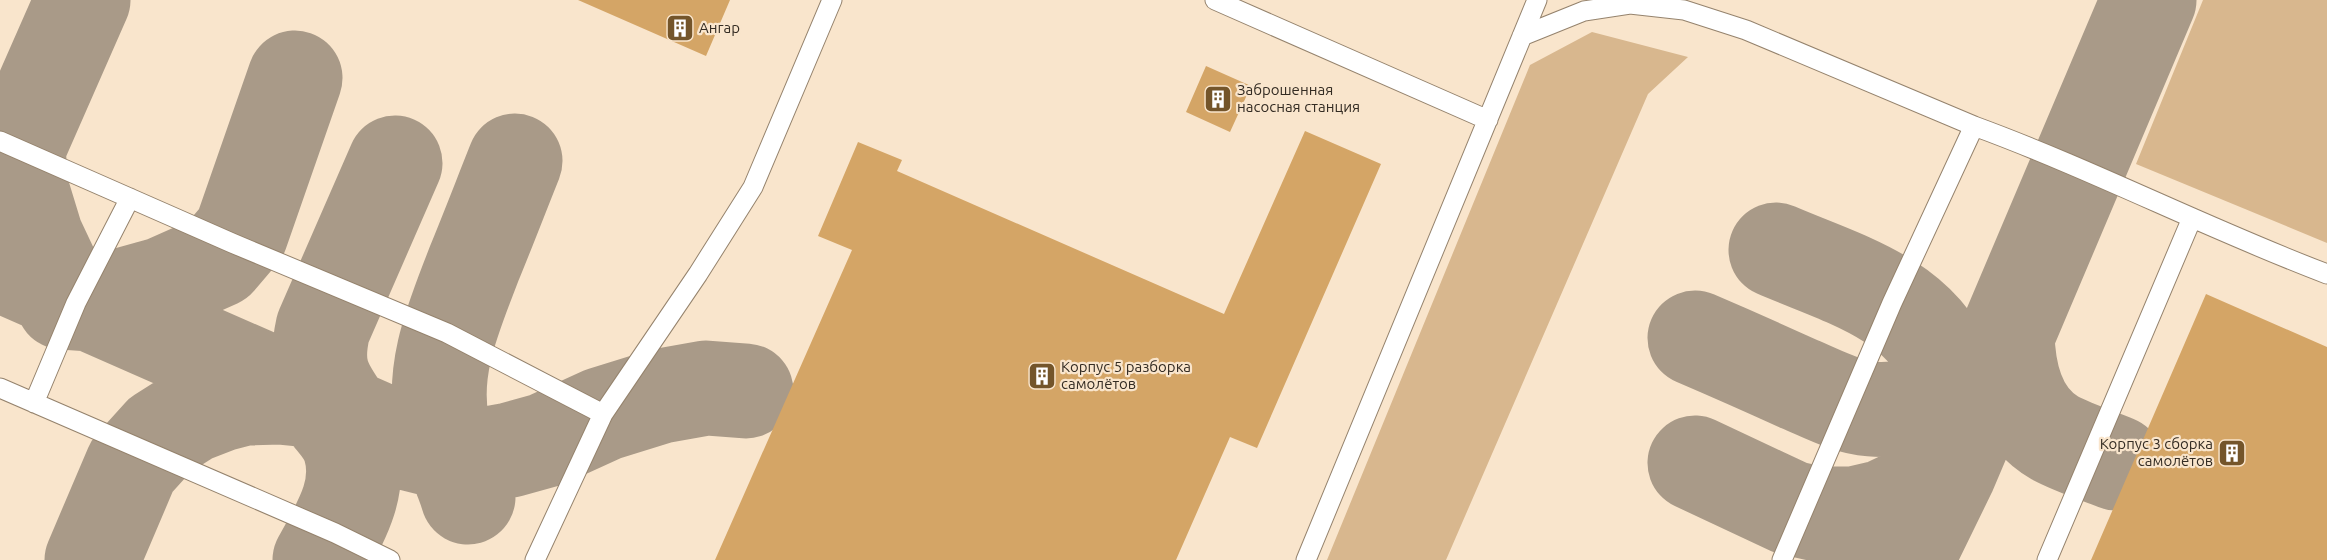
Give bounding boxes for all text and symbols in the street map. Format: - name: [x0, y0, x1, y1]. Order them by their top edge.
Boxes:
- building icon: Ангар: [665, 13, 695, 43]
- place label: Ангар: [699, 19, 740, 36]
- place label: Заброшенная насосная станция: [1237, 81, 1360, 115]
- building icon: Заброшенная насосная станция: [1203, 84, 1233, 114]
- place label: Корпус 5 разборка самолётов: [1061, 358, 1191, 392]
- building icon: Корпус 5 разборка самолётов: [1027, 361, 1057, 391]
- place label: Корпус 3 сборка самолётов: [2100, 435, 2213, 469]
- building icon: Корпус 3 сборка самолётов: [2217, 438, 2247, 468]

